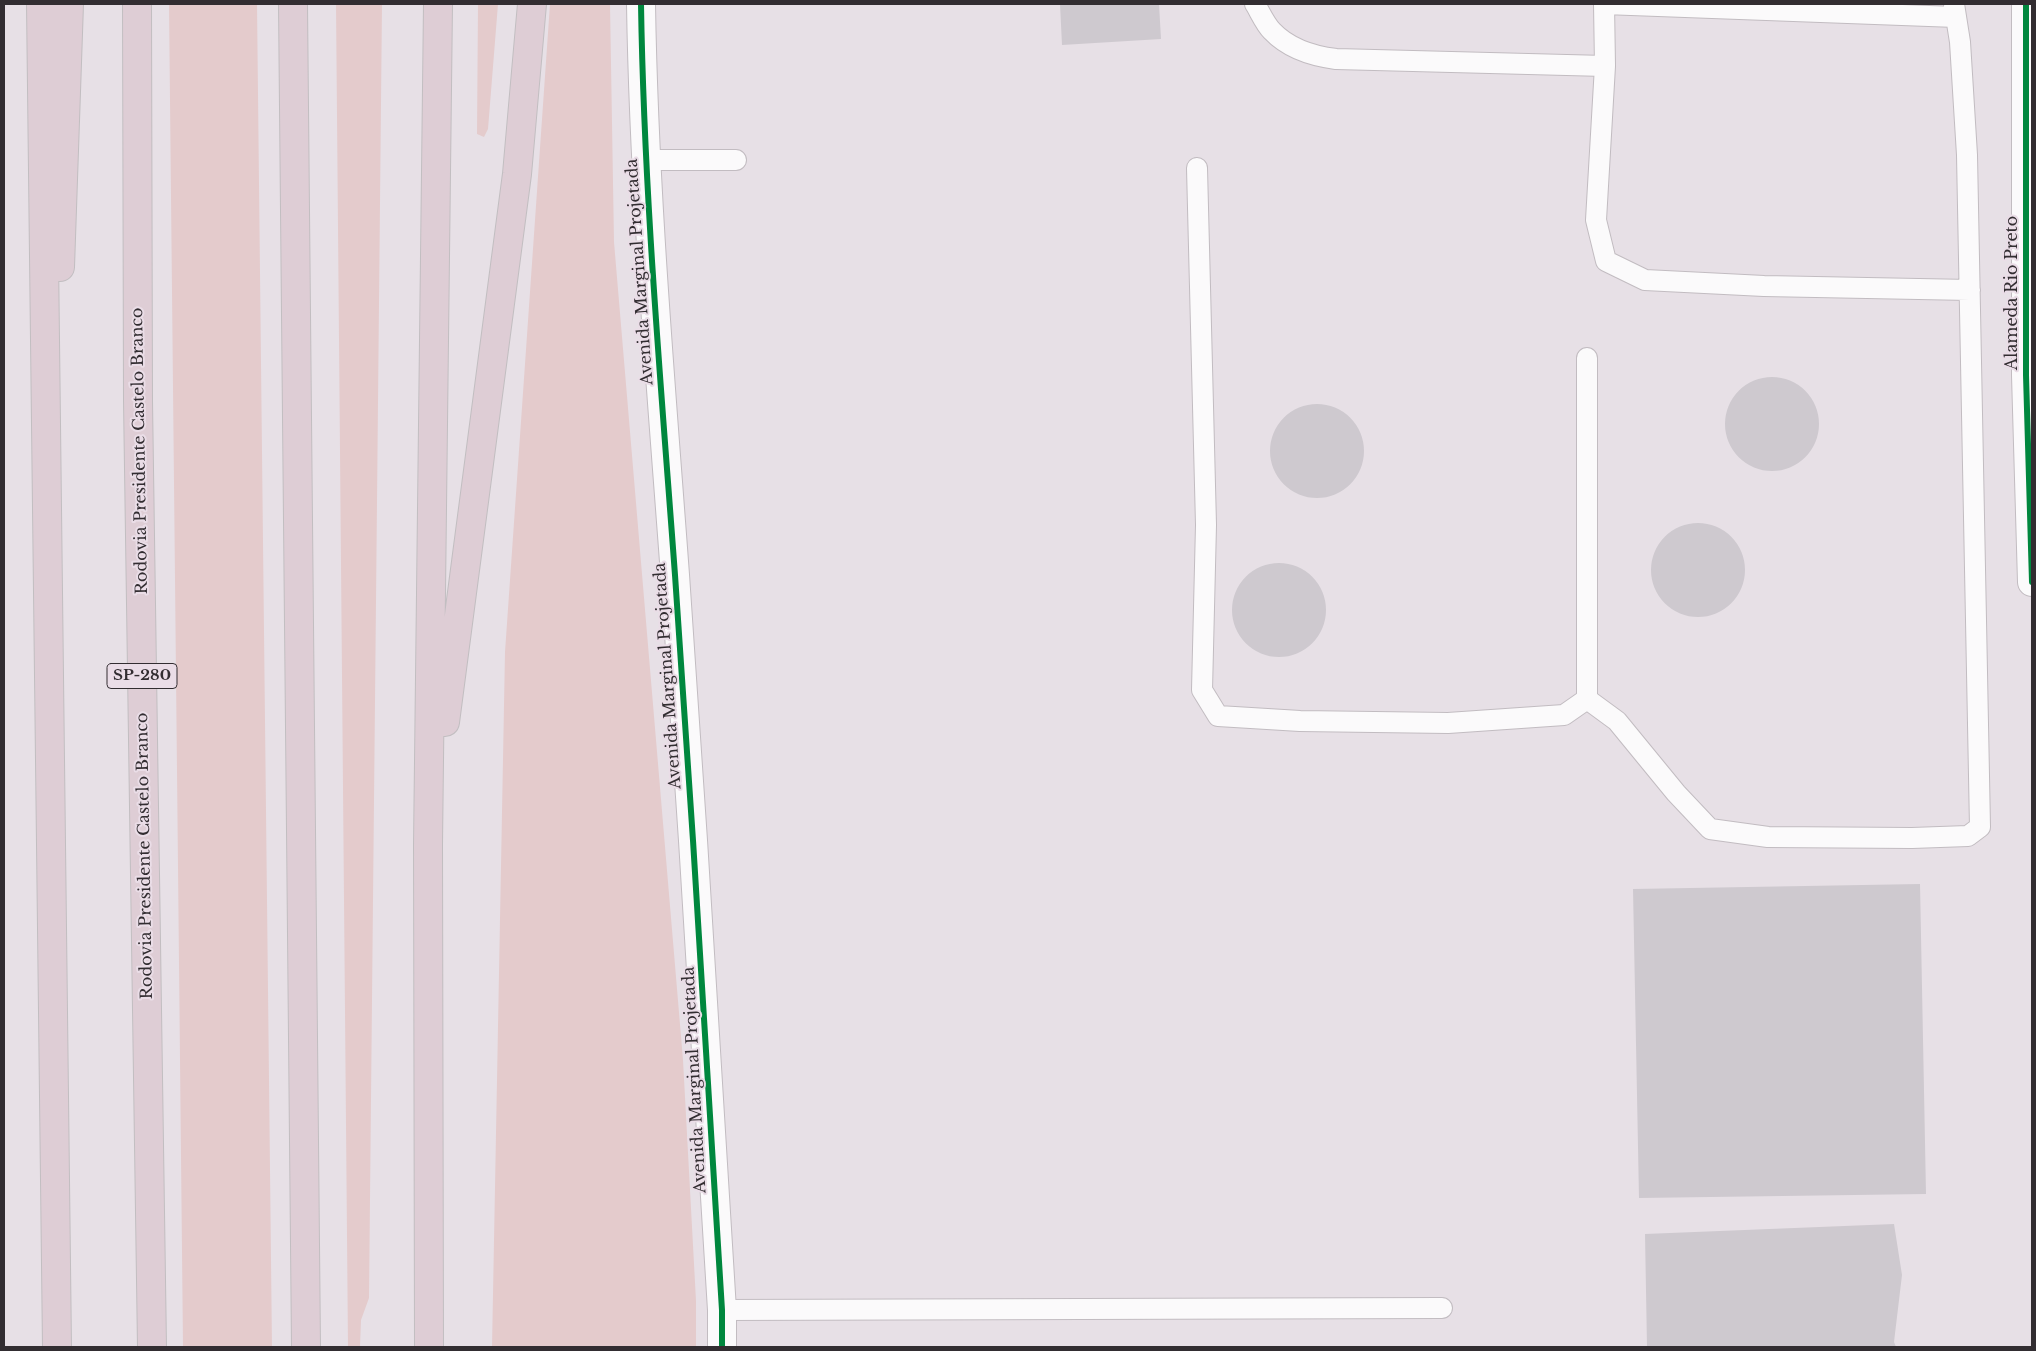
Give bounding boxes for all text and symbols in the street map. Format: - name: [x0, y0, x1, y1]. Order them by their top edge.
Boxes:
- street label: Avenida Marginal Projetada: [623, 158, 657, 386]
- street label: Alameda Rio Preto: [2002, 216, 2022, 370]
- street label: Rodovia Presidente Castelo Branco: [128, 307, 152, 595]
- street label: Avenida Marginal Projetada: [651, 562, 685, 790]
- road number: SP-280: [107, 664, 177, 688]
- street label: Rodovia Presidente Castelo Branco: [133, 712, 157, 1000]
- street label: Avenida Marginal Projetada: [679, 966, 711, 1194]

